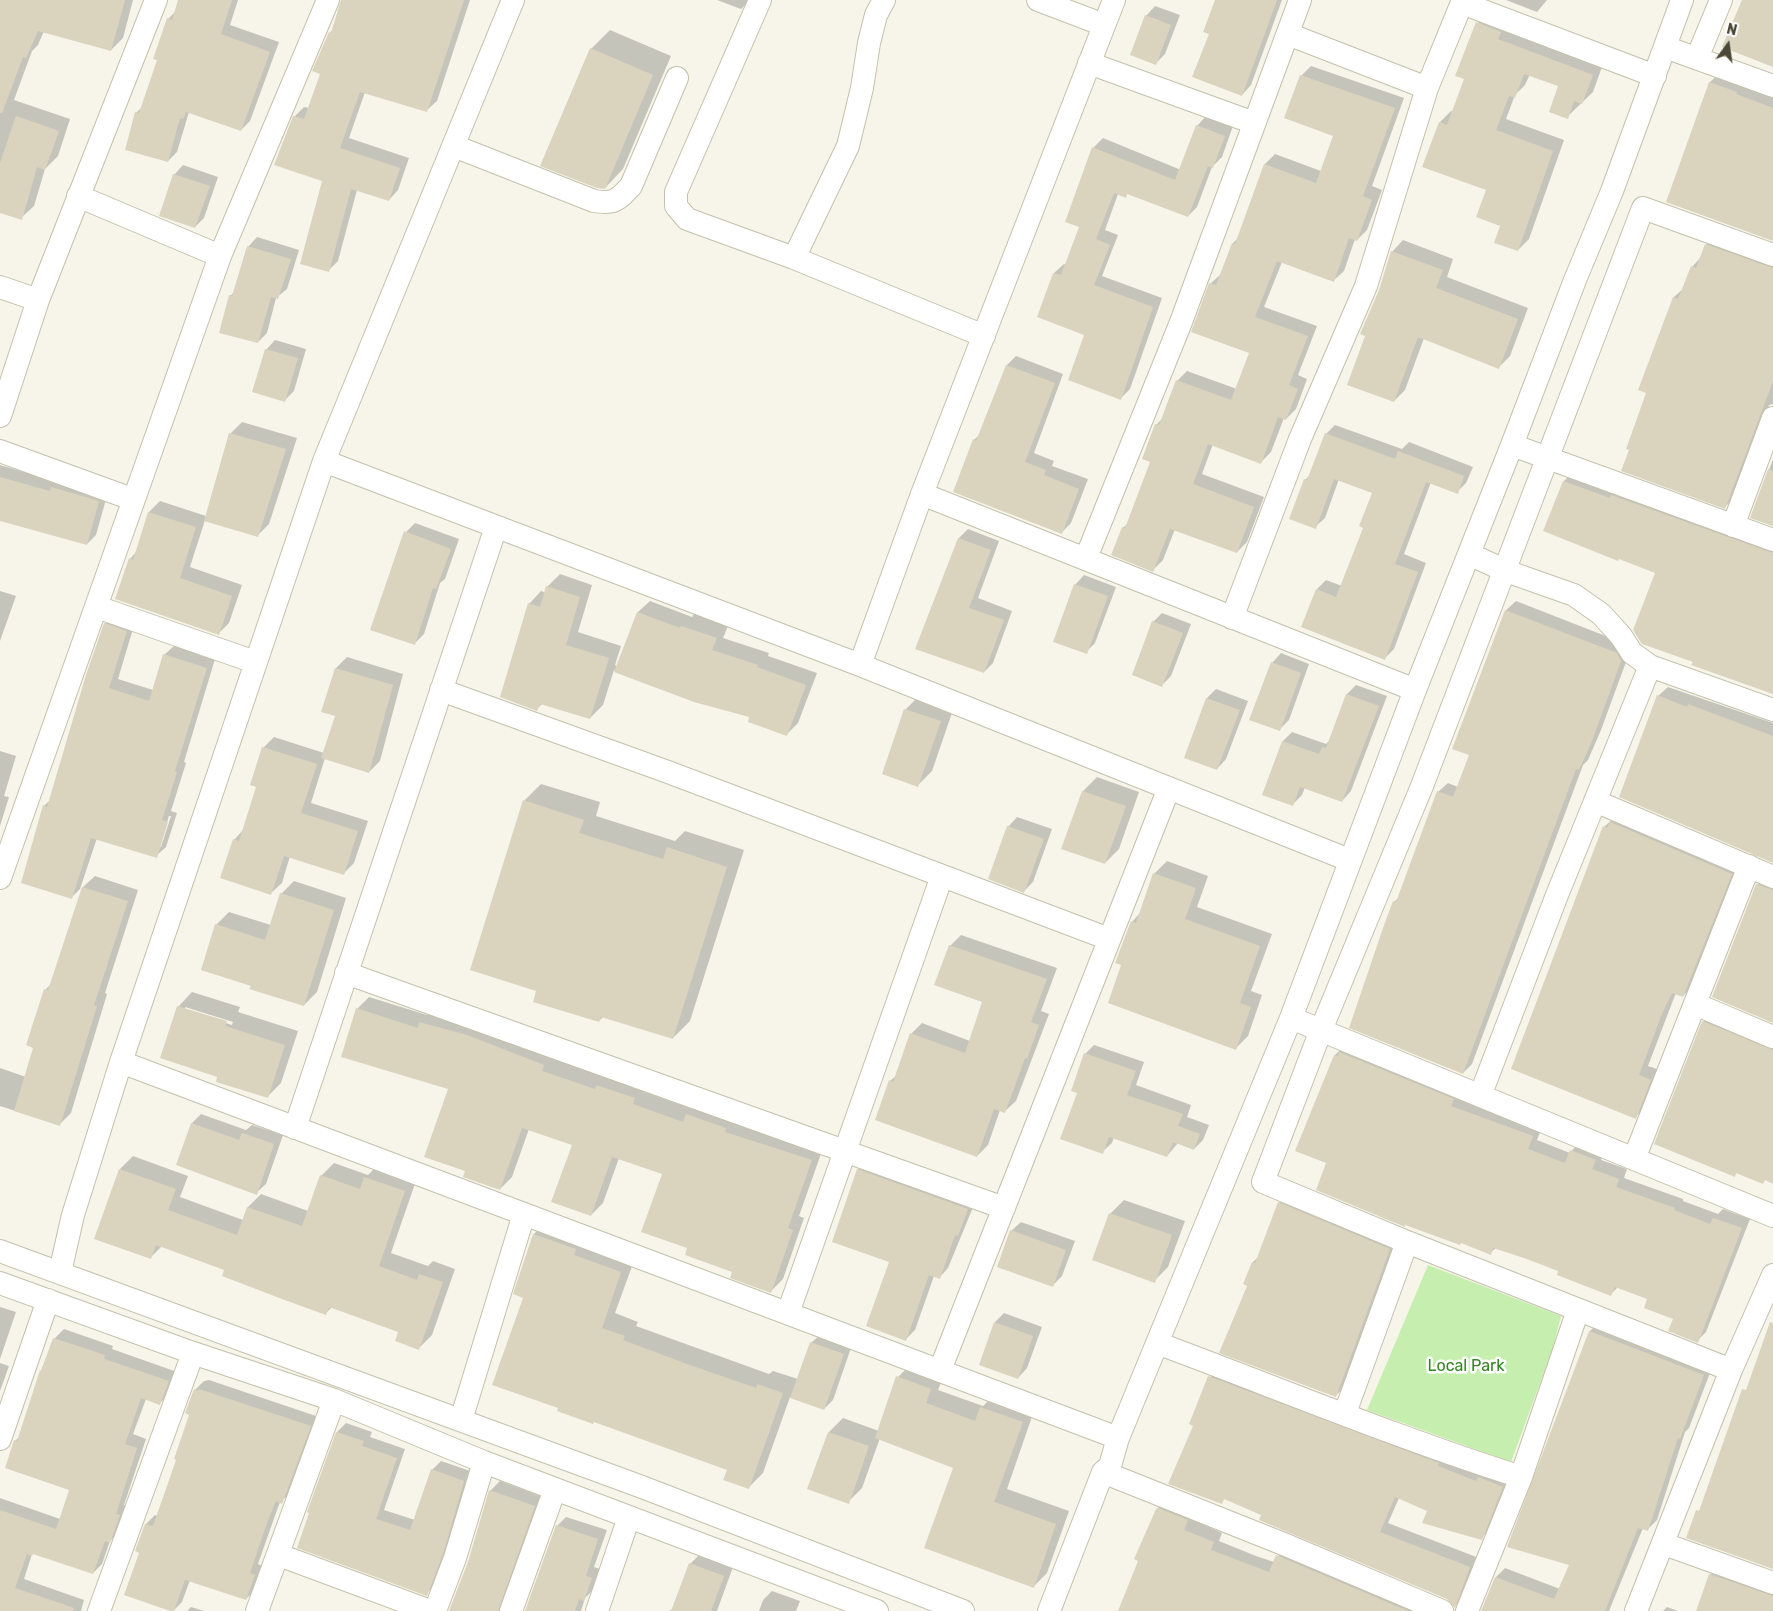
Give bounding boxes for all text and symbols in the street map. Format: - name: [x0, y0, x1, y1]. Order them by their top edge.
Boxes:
- north arrow: [1703, 20, 1753, 70]
- text: N: [1725, 20, 1739, 39]
- park label: Local Park: [1428, 1356, 1504, 1376]

